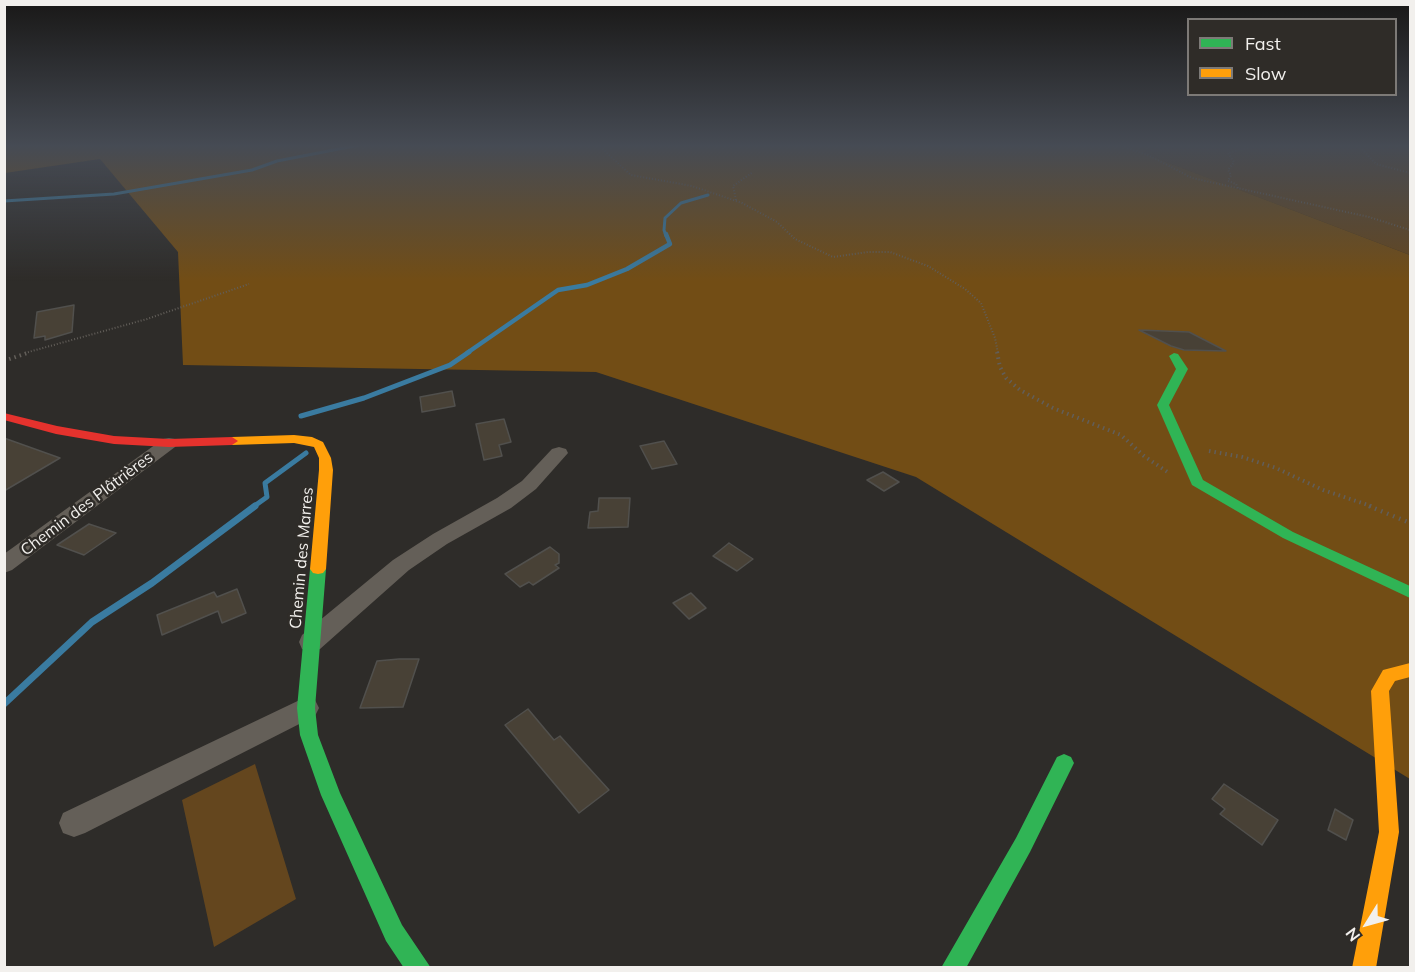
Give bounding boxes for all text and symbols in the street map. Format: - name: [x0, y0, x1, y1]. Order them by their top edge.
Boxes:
- legend: [1187, 18, 1397, 96]
- text: Fast: [1245, 32, 1281, 55]
- text: Slow: [1245, 62, 1286, 85]
- street label: Chemin des Plâtrières: [17, 448, 157, 560]
- street label: Chemin des Marres: [286, 486, 318, 630]
- north arrow: [1337, 894, 1397, 954]
- text: N: [1341, 924, 1364, 946]

